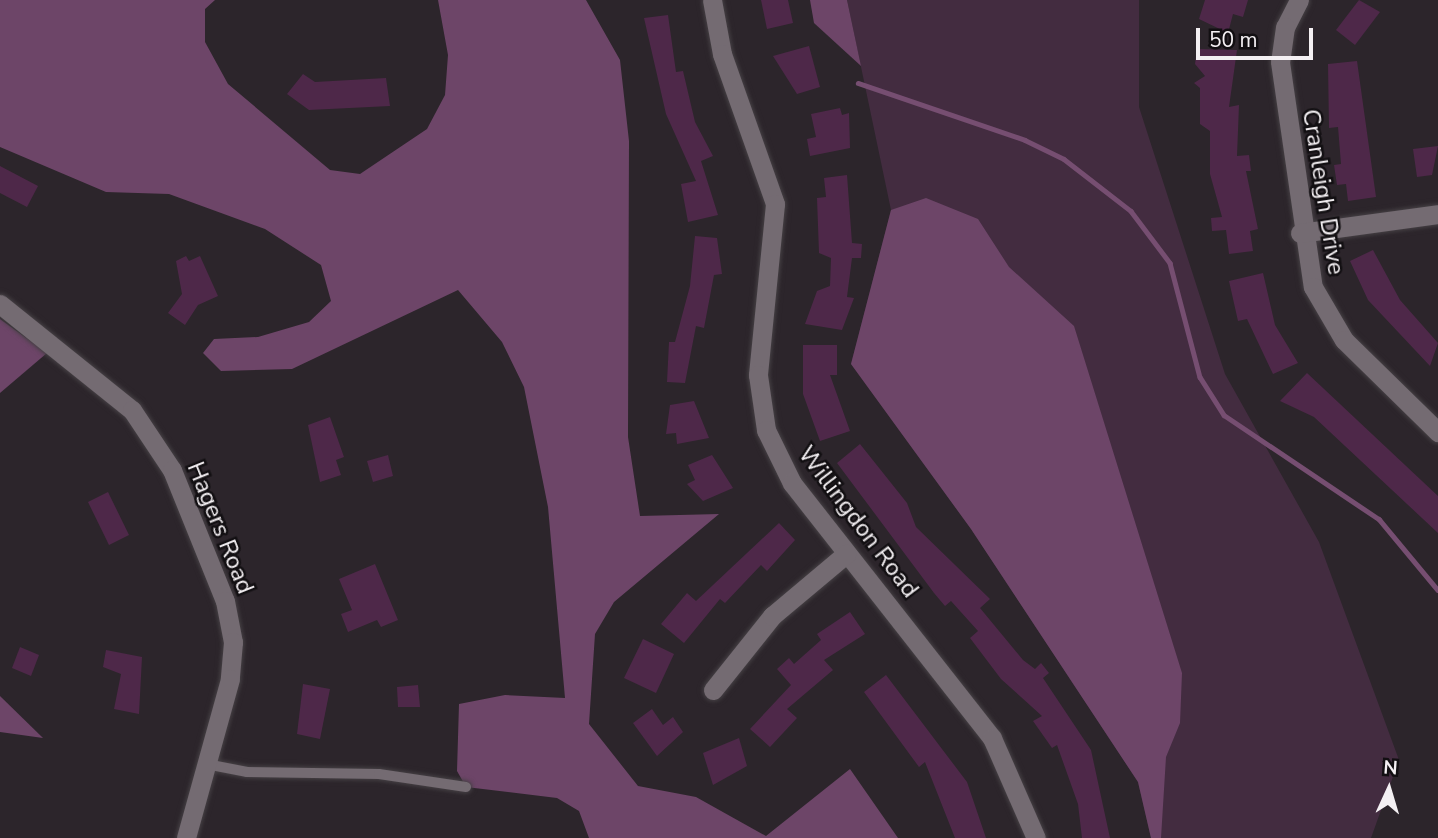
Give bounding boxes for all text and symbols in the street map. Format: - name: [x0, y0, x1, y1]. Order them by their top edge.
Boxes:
- scale bar: [1200, 14, 1317, 58]
- text: 50 m: [1209, 26, 1258, 54]
- street label: Cranleigh Drive: [1296, 107, 1350, 277]
- street label: Willingdon Road: [792, 440, 924, 604]
- street label: Hagers Road: [180, 458, 260, 598]
- north arrow: [1354, 754, 1424, 824]
- text: N: [1382, 755, 1398, 782]

